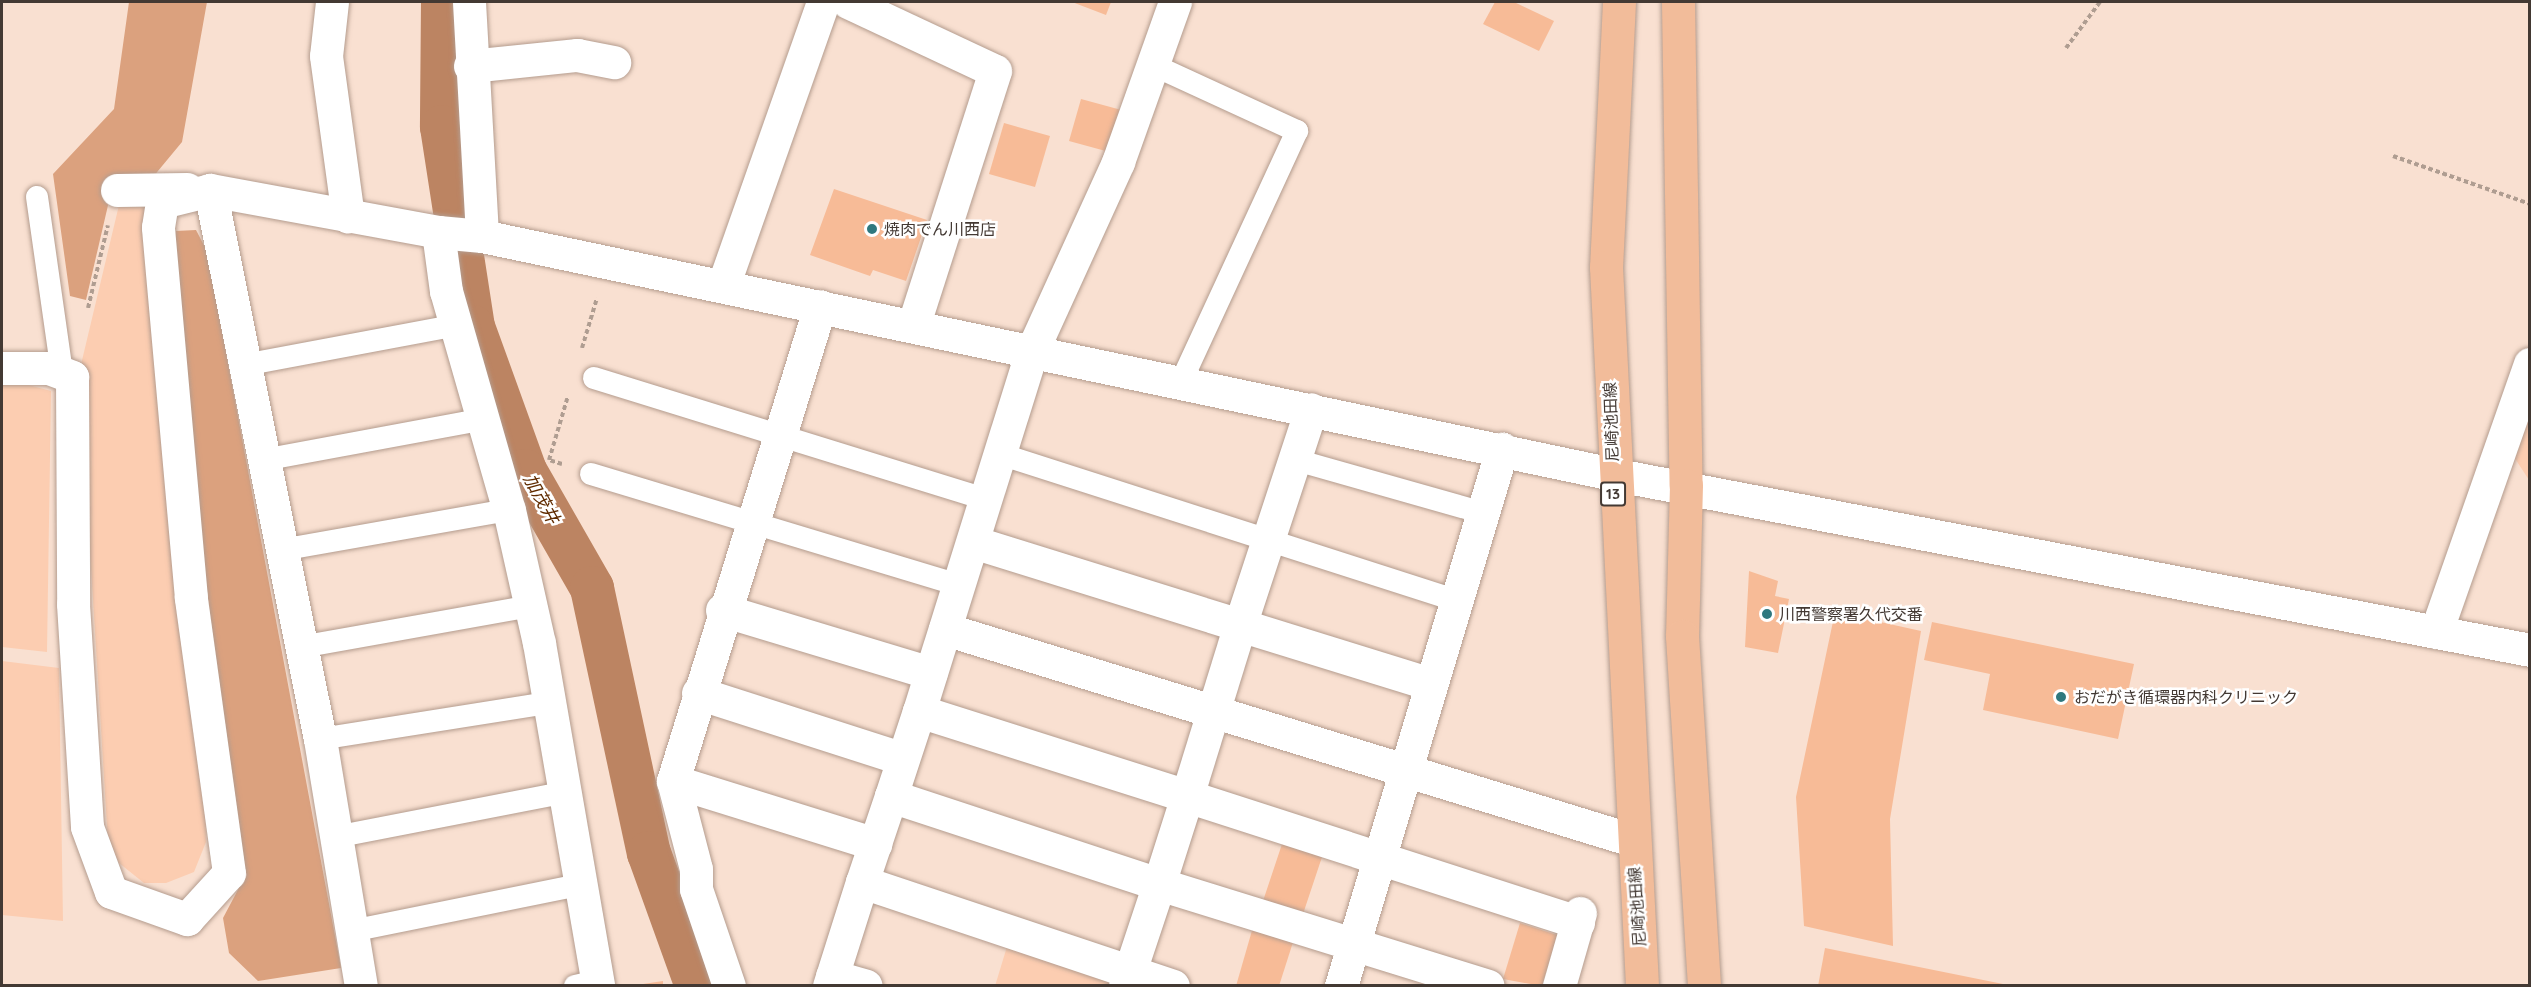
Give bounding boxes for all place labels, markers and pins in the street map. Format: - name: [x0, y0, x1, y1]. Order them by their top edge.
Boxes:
- place label: 焼肉でん川西店: [884, 219, 996, 239]
- marker: 焼肉でん川西店: [865, 222, 879, 236]
- place label: 川西警察署久代交番: [1779, 604, 1923, 624]
- marker: 川西警察署久代交番: [1760, 607, 1774, 621]
- place label: おだがき循環器内科クリニック: [2074, 687, 2298, 707]
- marker: おだがき循環器内科クリニック: [2052, 688, 2070, 706]

